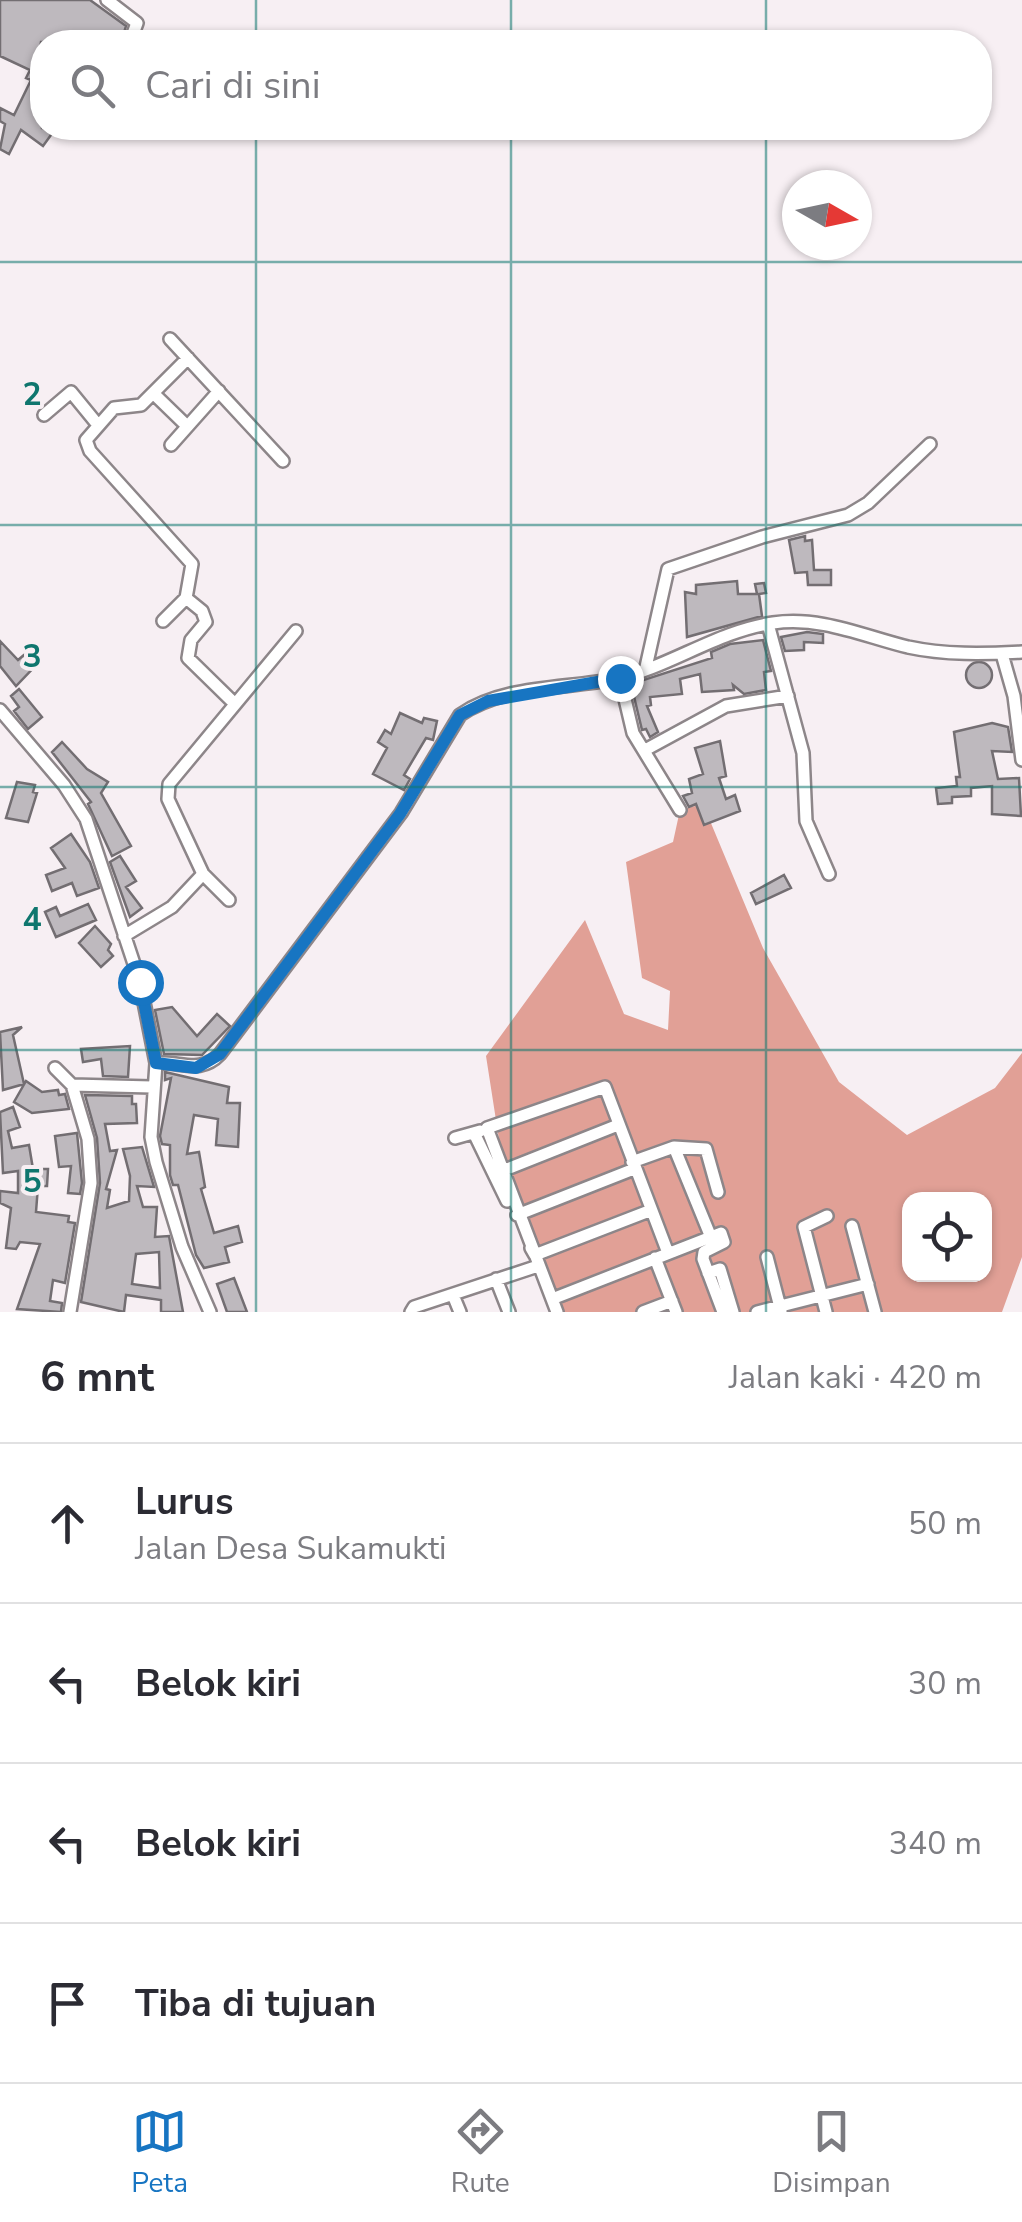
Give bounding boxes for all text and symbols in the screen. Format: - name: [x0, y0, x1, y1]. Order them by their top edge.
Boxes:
- search box: [30, 30, 992, 140]
- icon: search: [65, 58, 120, 113]
- text: Cari di sini: [145, 60, 321, 111]
- north arrow: [782, 170, 872, 260]
- text: 2: [22, 373, 42, 416]
- text: 3: [22, 635, 42, 678]
- route end: [598, 656, 644, 702]
- text: 4: [22, 898, 42, 941]
- route start: [118, 960, 164, 1006]
- text: 5: [22, 1160, 42, 1203]
- map controls: [902, 1192, 992, 1282]
- button: locate: [902, 1192, 992, 1282]
- text: 6 mnt: [40, 1349, 154, 1406]
- text: Jalan kaki · 420 m: [729, 1356, 982, 1399]
- text: Lurus: [135, 1476, 233, 1527]
- icon: ahead: [40, 1496, 95, 1551]
- text: 50 m: [908, 1502, 982, 1545]
- text: Jalan Desa Sukamukti: [135, 1527, 447, 1570]
- icon: left: [40, 1656, 95, 1711]
- text: Belok kiri: [135, 1658, 301, 1709]
- text: 30 m: [908, 1662, 982, 1705]
- icon: left: [40, 1816, 95, 1871]
- text: Belok kiri: [135, 1818, 301, 1869]
- text: 340 m: [889, 1822, 982, 1865]
- icon: arrive: [40, 1976, 95, 2031]
- text: Tiba di tujuan: [135, 1978, 376, 2029]
- tab: Peta: [131, 2104, 188, 2202]
- tab: Rute: [451, 2104, 510, 2202]
- tab: Disimpan: [772, 2104, 891, 2202]

